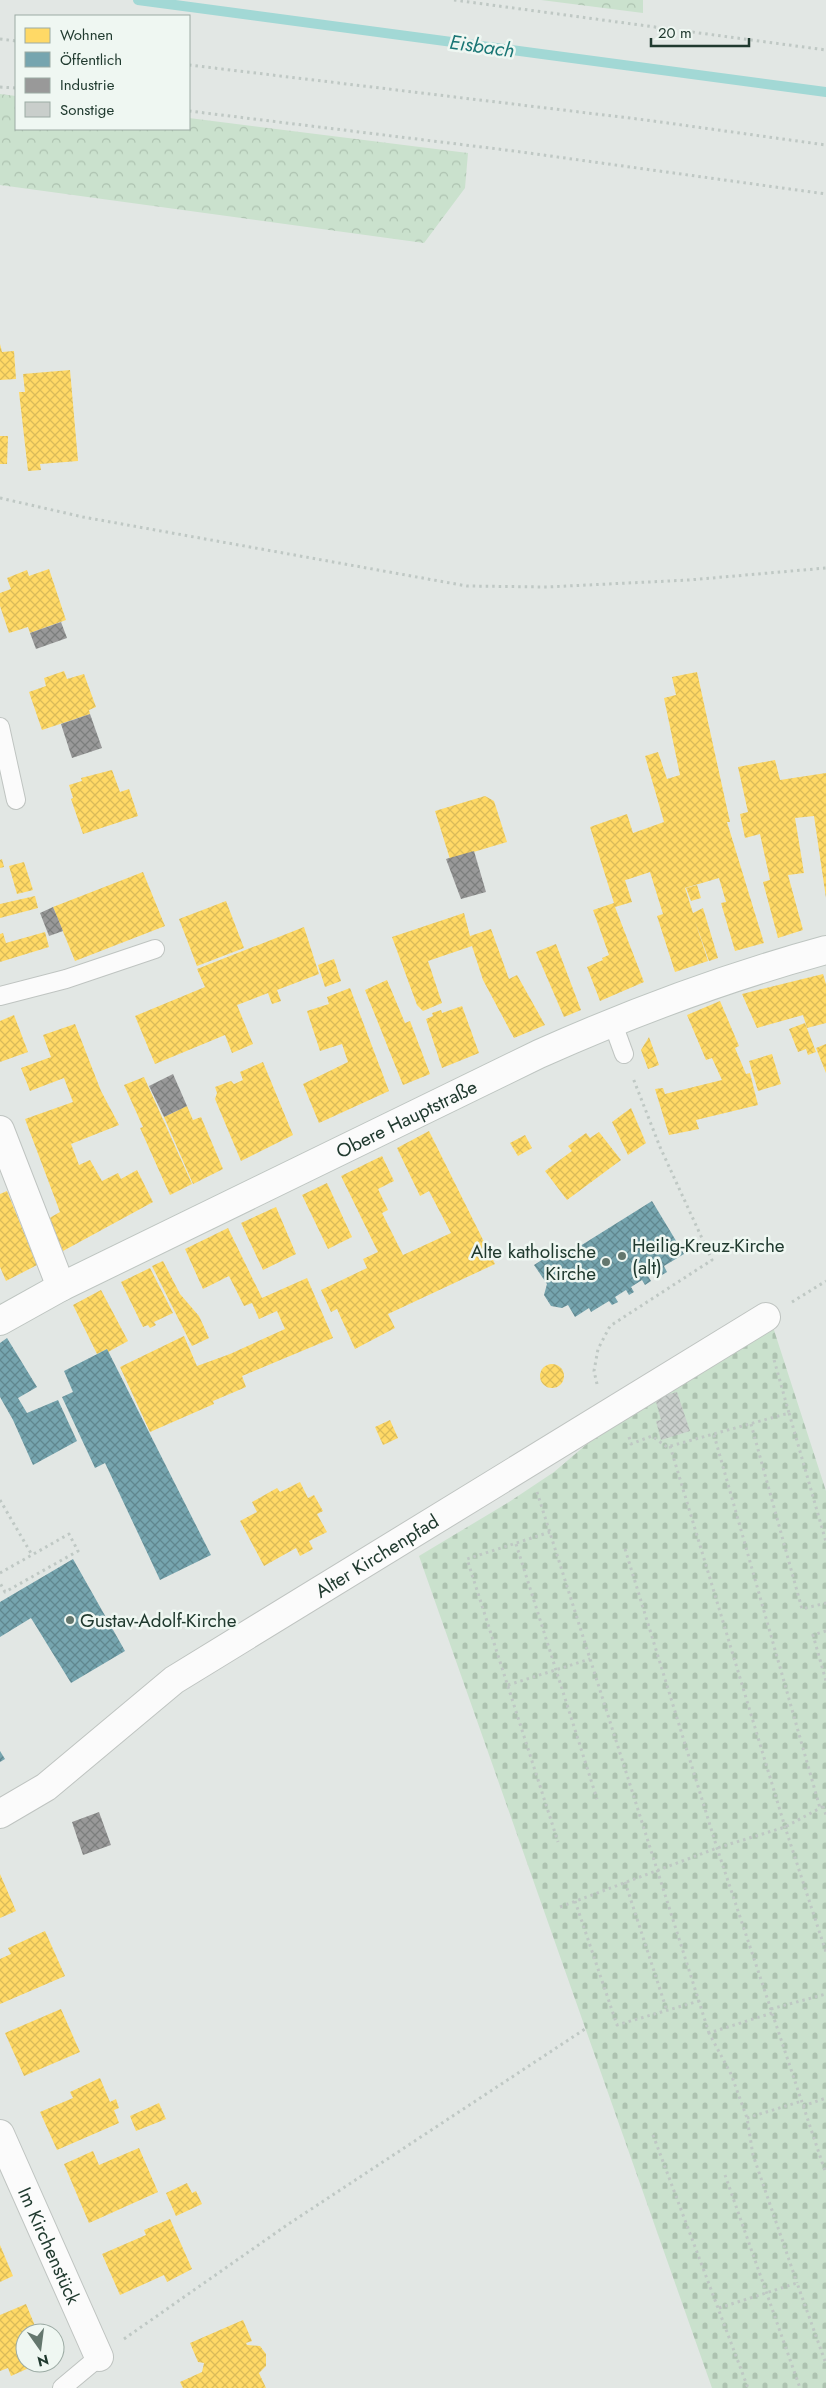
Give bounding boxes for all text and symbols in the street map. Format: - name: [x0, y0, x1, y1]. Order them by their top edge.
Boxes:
- legend: [15, 15, 190, 130]
- scale bar: [651, 15, 748, 47]
- text: 20 m: [658, 22, 692, 44]
- text: Wohnen: [60, 24, 113, 46]
- water label: Eisbach: [448, 28, 516, 65]
- text: Öffentlich: [60, 49, 122, 71]
- text: Industrie: [60, 74, 115, 96]
- text: Sonstige: [60, 99, 114, 121]
- street label: Obere Hauptstraße: [331, 1073, 482, 1165]
- place label: Heilig-Kreuz-Kirche (alt): [632, 1232, 785, 1281]
- place label: Alte katholische Kirche: [471, 1238, 596, 1287]
- marker: Heilig-Kreuz-Kirche (alt): [616, 1250, 628, 1262]
- marker: Alte katholische Kirche: [600, 1256, 612, 1268]
- street label: Alter Kirchenpfad: [310, 1508, 444, 1604]
- place label: Gustav-Adolf-Kirche: [80, 1607, 237, 1634]
- marker: Gustav-Adolf-Kirche: [64, 1614, 76, 1626]
- street label: Im Kirchenstück: [11, 2183, 87, 2309]
- north arrow: [15, 2323, 65, 2373]
- text: N: [35, 2350, 51, 2372]

